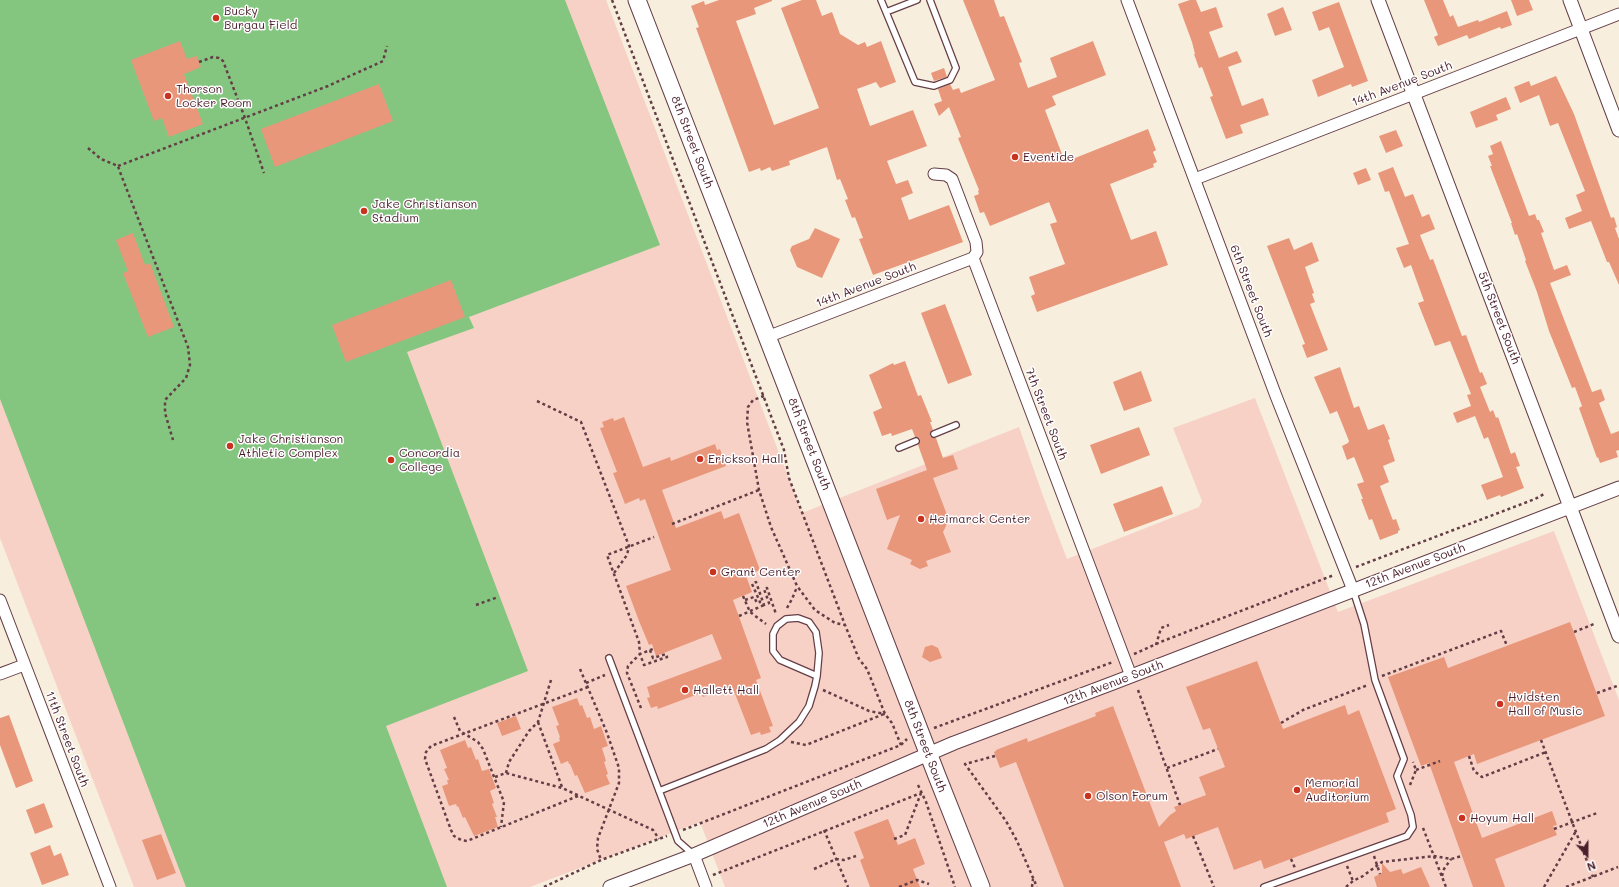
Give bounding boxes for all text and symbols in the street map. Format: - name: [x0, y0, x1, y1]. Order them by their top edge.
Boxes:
- place label: Bucky Burgau Field: [224, 4, 297, 32]
- marker: Bucky Burgau Field: [211, 13, 221, 23]
- street label: 14th Avenue South: [1350, 58, 1454, 110]
- place label: Thorson Locker Room: [176, 82, 252, 110]
- marker: Thorson Locker Room: [163, 91, 173, 101]
- street label: 8th Street South: [668, 94, 716, 190]
- place label: Eventide: [1023, 150, 1074, 164]
- marker: Eventide: [1010, 152, 1020, 162]
- place label: Jake Christianson Stadium: [372, 197, 477, 225]
- marker: Jake Christianson Stadium: [359, 206, 369, 216]
- street label: 6th Street South: [1227, 243, 1275, 339]
- street label: 14th Avenue South: [814, 259, 918, 311]
- street label: 5th Street South: [1475, 270, 1523, 366]
- street label: 7th Street South: [1022, 366, 1070, 462]
- street label: 8th Street South: [785, 396, 833, 492]
- place label: Jake Christianson Athletic Complex: [238, 432, 343, 460]
- marker: Jake Christianson Athletic Complex: [225, 441, 235, 451]
- place label: Concordia College: [399, 446, 460, 474]
- place label: Erickson Hall: [708, 452, 783, 466]
- marker: Erickson Hall: [695, 454, 705, 464]
- marker: Concordia College: [386, 455, 396, 465]
- place label: Heimarck Center: [929, 512, 1030, 526]
- marker: Heimarck Center: [916, 514, 926, 524]
- street label: 12th Avenue South: [1363, 540, 1467, 592]
- place label: Grant Center: [721, 565, 801, 579]
- marker: Grant Center: [708, 567, 718, 577]
- street label: 12th Avenue South: [1061, 657, 1165, 709]
- place label: Hallett Hall: [693, 683, 759, 697]
- marker: Hallett Hall: [680, 685, 690, 695]
- street label: 11th Street South: [42, 689, 92, 789]
- place label: Hvidsten Hall of Music: [1508, 690, 1582, 718]
- street label: 8th Street South: [901, 698, 949, 794]
- marker: Hvidsten Hall of Music: [1495, 699, 1505, 709]
- place label: Memorial Auditorium: [1305, 776, 1369, 804]
- street label: 12th Avenue South: [761, 777, 863, 831]
- marker: Memorial Auditorium: [1292, 785, 1302, 795]
- place label: Olson Forum: [1096, 789, 1168, 803]
- marker: Olson Forum: [1083, 791, 1093, 801]
- place label: Hoyum Hall: [1470, 811, 1534, 825]
- marker: Hoyum Hall: [1457, 813, 1467, 823]
- north arrow: [1567, 835, 1607, 875]
- text: N: [1585, 858, 1598, 875]

